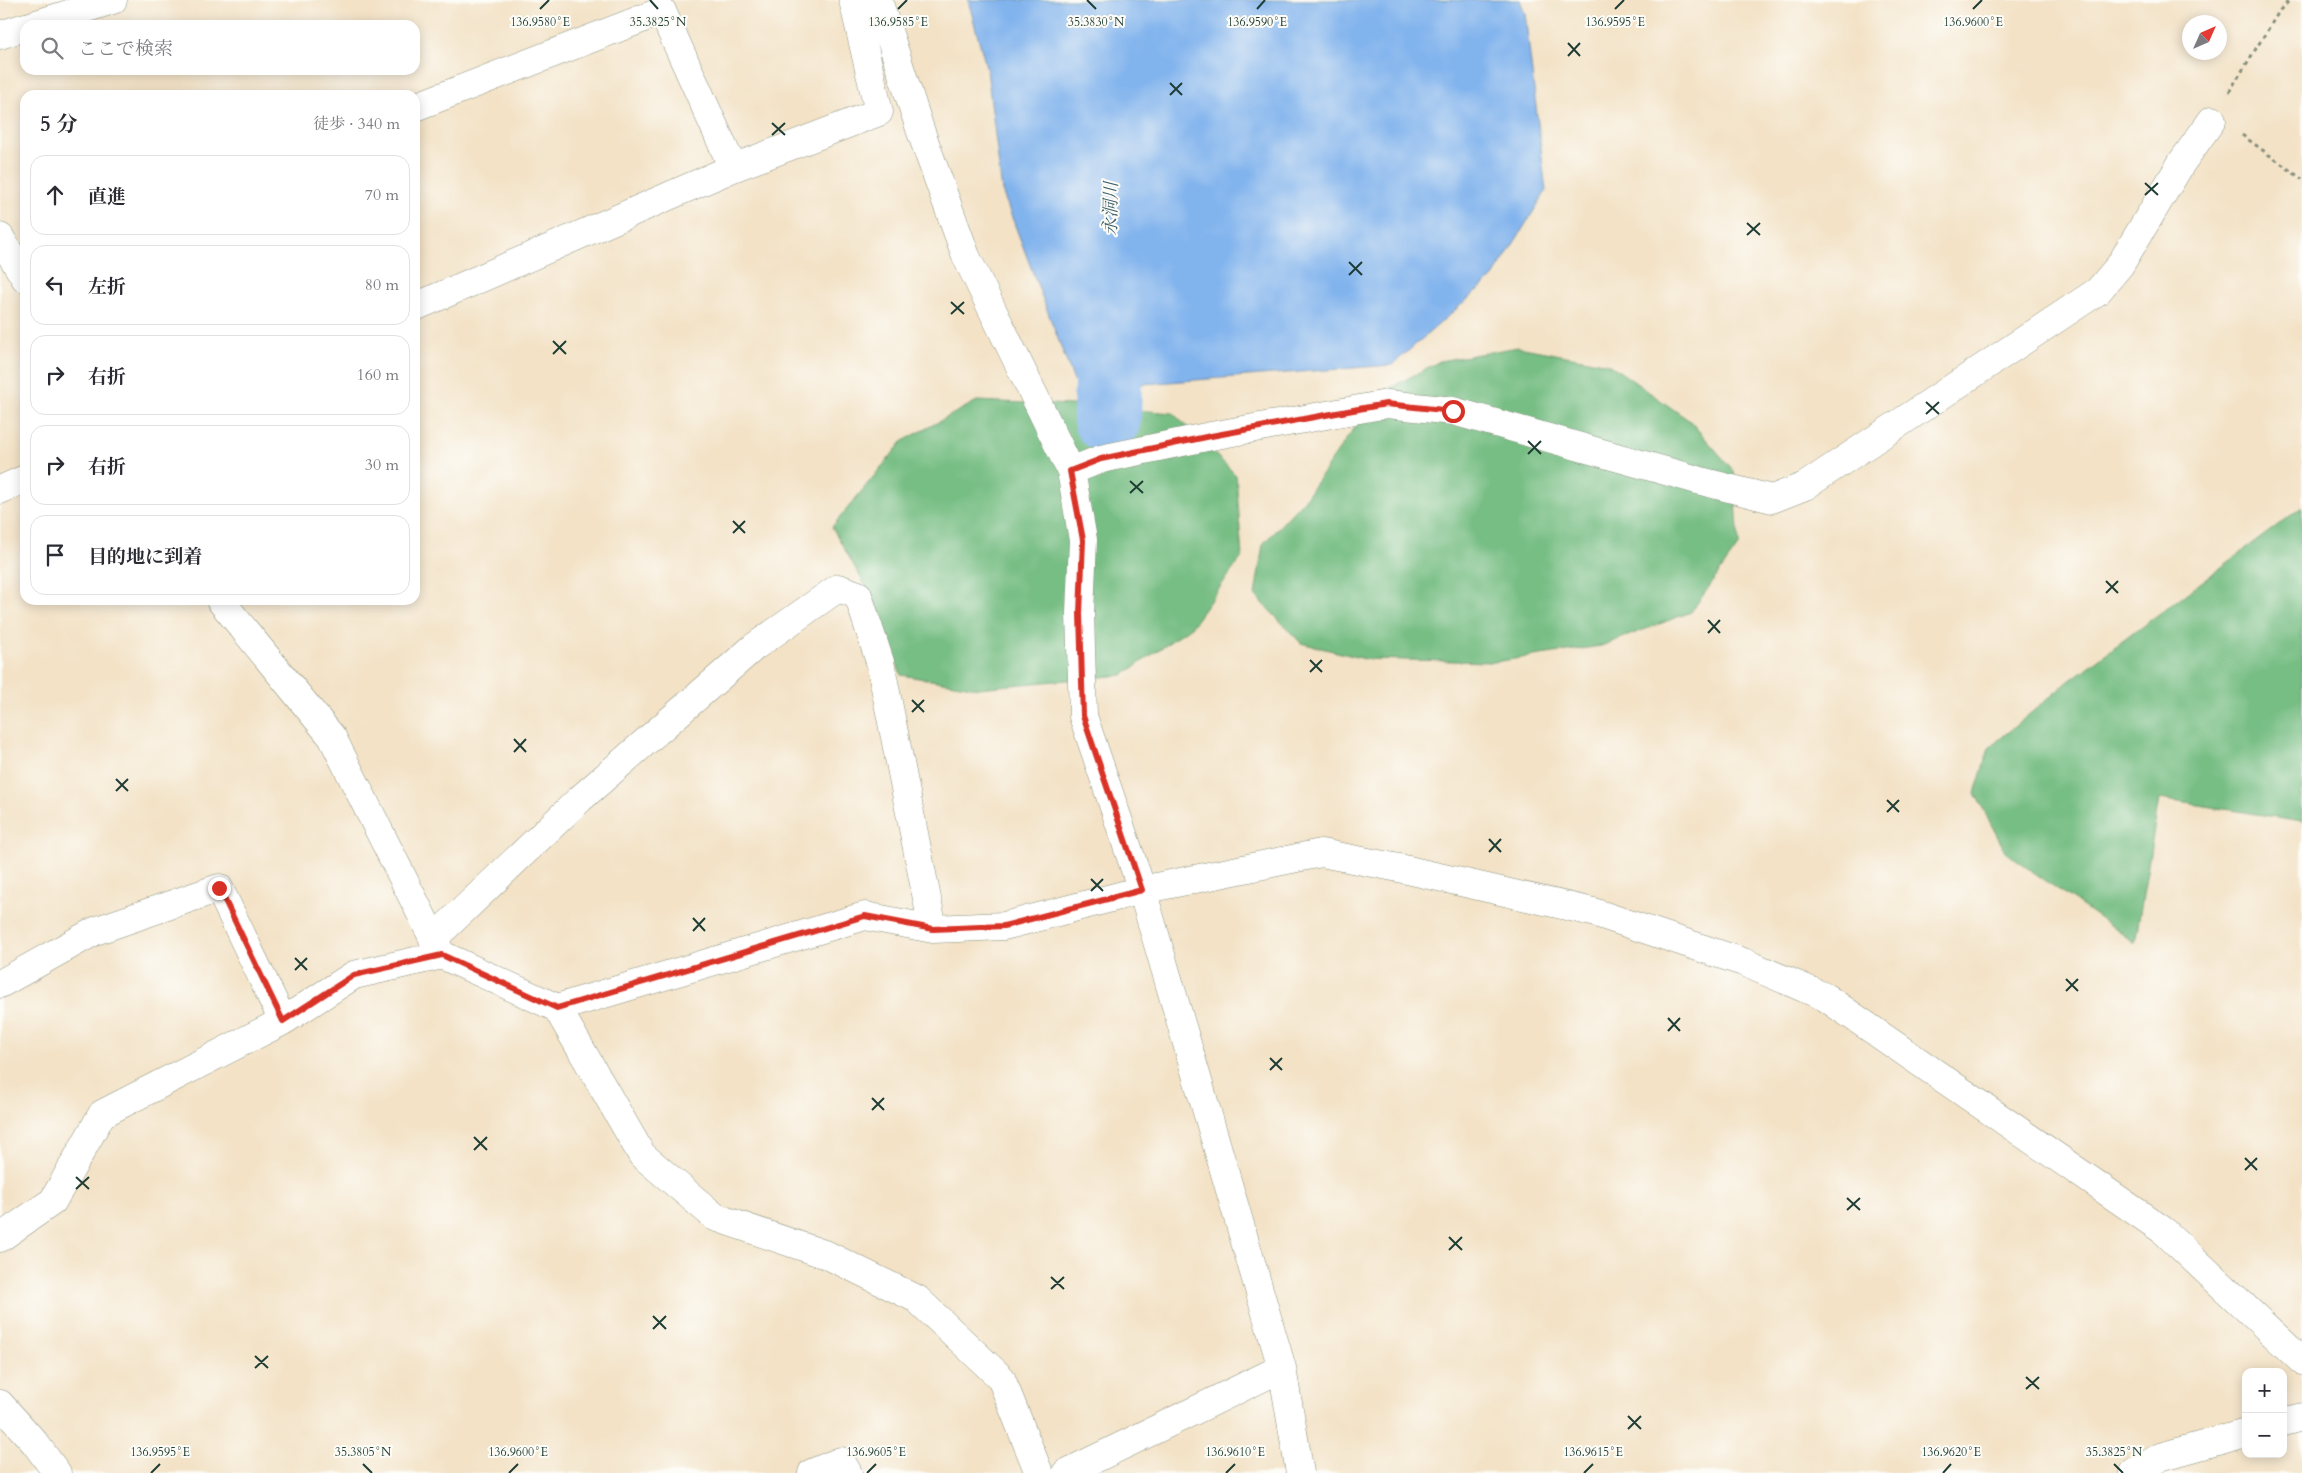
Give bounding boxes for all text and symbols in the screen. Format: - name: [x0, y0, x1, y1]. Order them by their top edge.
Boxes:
- text: 136.9580°E: [510, 14, 570, 30]
- text: 35.3825°N: [630, 14, 687, 30]
- text: 136.9585°E: [868, 14, 928, 30]
- text: 35.3830°N: [1068, 14, 1125, 30]
- text: 136.9590°E: [1227, 14, 1287, 30]
- text: 136.9595°E: [1585, 14, 1645, 30]
- text: 136.9600°E: [1943, 14, 2003, 30]
- north arrow: [2182, 15, 2227, 60]
- search box: [20, 20, 420, 75]
- icon: search: [38, 34, 66, 62]
- text: ここで検索: [78, 36, 173, 62]
- text: 5 分: [40, 110, 77, 139]
- text: 徒歩 · 340 m: [313, 113, 400, 135]
- water label: 永洞川: [1098, 180, 1124, 236]
- icon: ahead: [41, 181, 69, 209]
- text: 直進: [88, 184, 126, 210]
- text: 70 m: [365, 184, 399, 206]
- icon: left: [41, 271, 69, 299]
- text: 左折: [88, 274, 126, 300]
- text: 80 m: [365, 274, 399, 296]
- icon: right: [41, 361, 69, 389]
- text: 右折: [88, 364, 126, 390]
- text: 160 m: [357, 364, 399, 386]
- route start: [1442, 400, 1465, 423]
- icon: right: [41, 451, 69, 479]
- text: 右折: [88, 454, 126, 480]
- text: 30 m: [365, 454, 399, 476]
- icon: arrive: [41, 541, 69, 569]
- text: 目的地に到着: [88, 544, 202, 570]
- route end: [208, 877, 231, 900]
- map controls: [2242, 1368, 2287, 1458]
- button: +: [2242, 1368, 2287, 1413]
- button: −: [2242, 1413, 2287, 1458]
- text: 136.9595°E: [130, 1444, 190, 1460]
- text: 35.3805°N: [335, 1444, 392, 1460]
- text: 136.9600°E: [488, 1444, 548, 1460]
- text: 136.9605°E: [846, 1444, 906, 1460]
- text: 136.9610°E: [1205, 1444, 1265, 1460]
- text: 136.9615°E: [1563, 1444, 1623, 1460]
- text: 136.9620°E: [1921, 1444, 1981, 1460]
- text: 35.3825°N: [2086, 1444, 2143, 1460]

